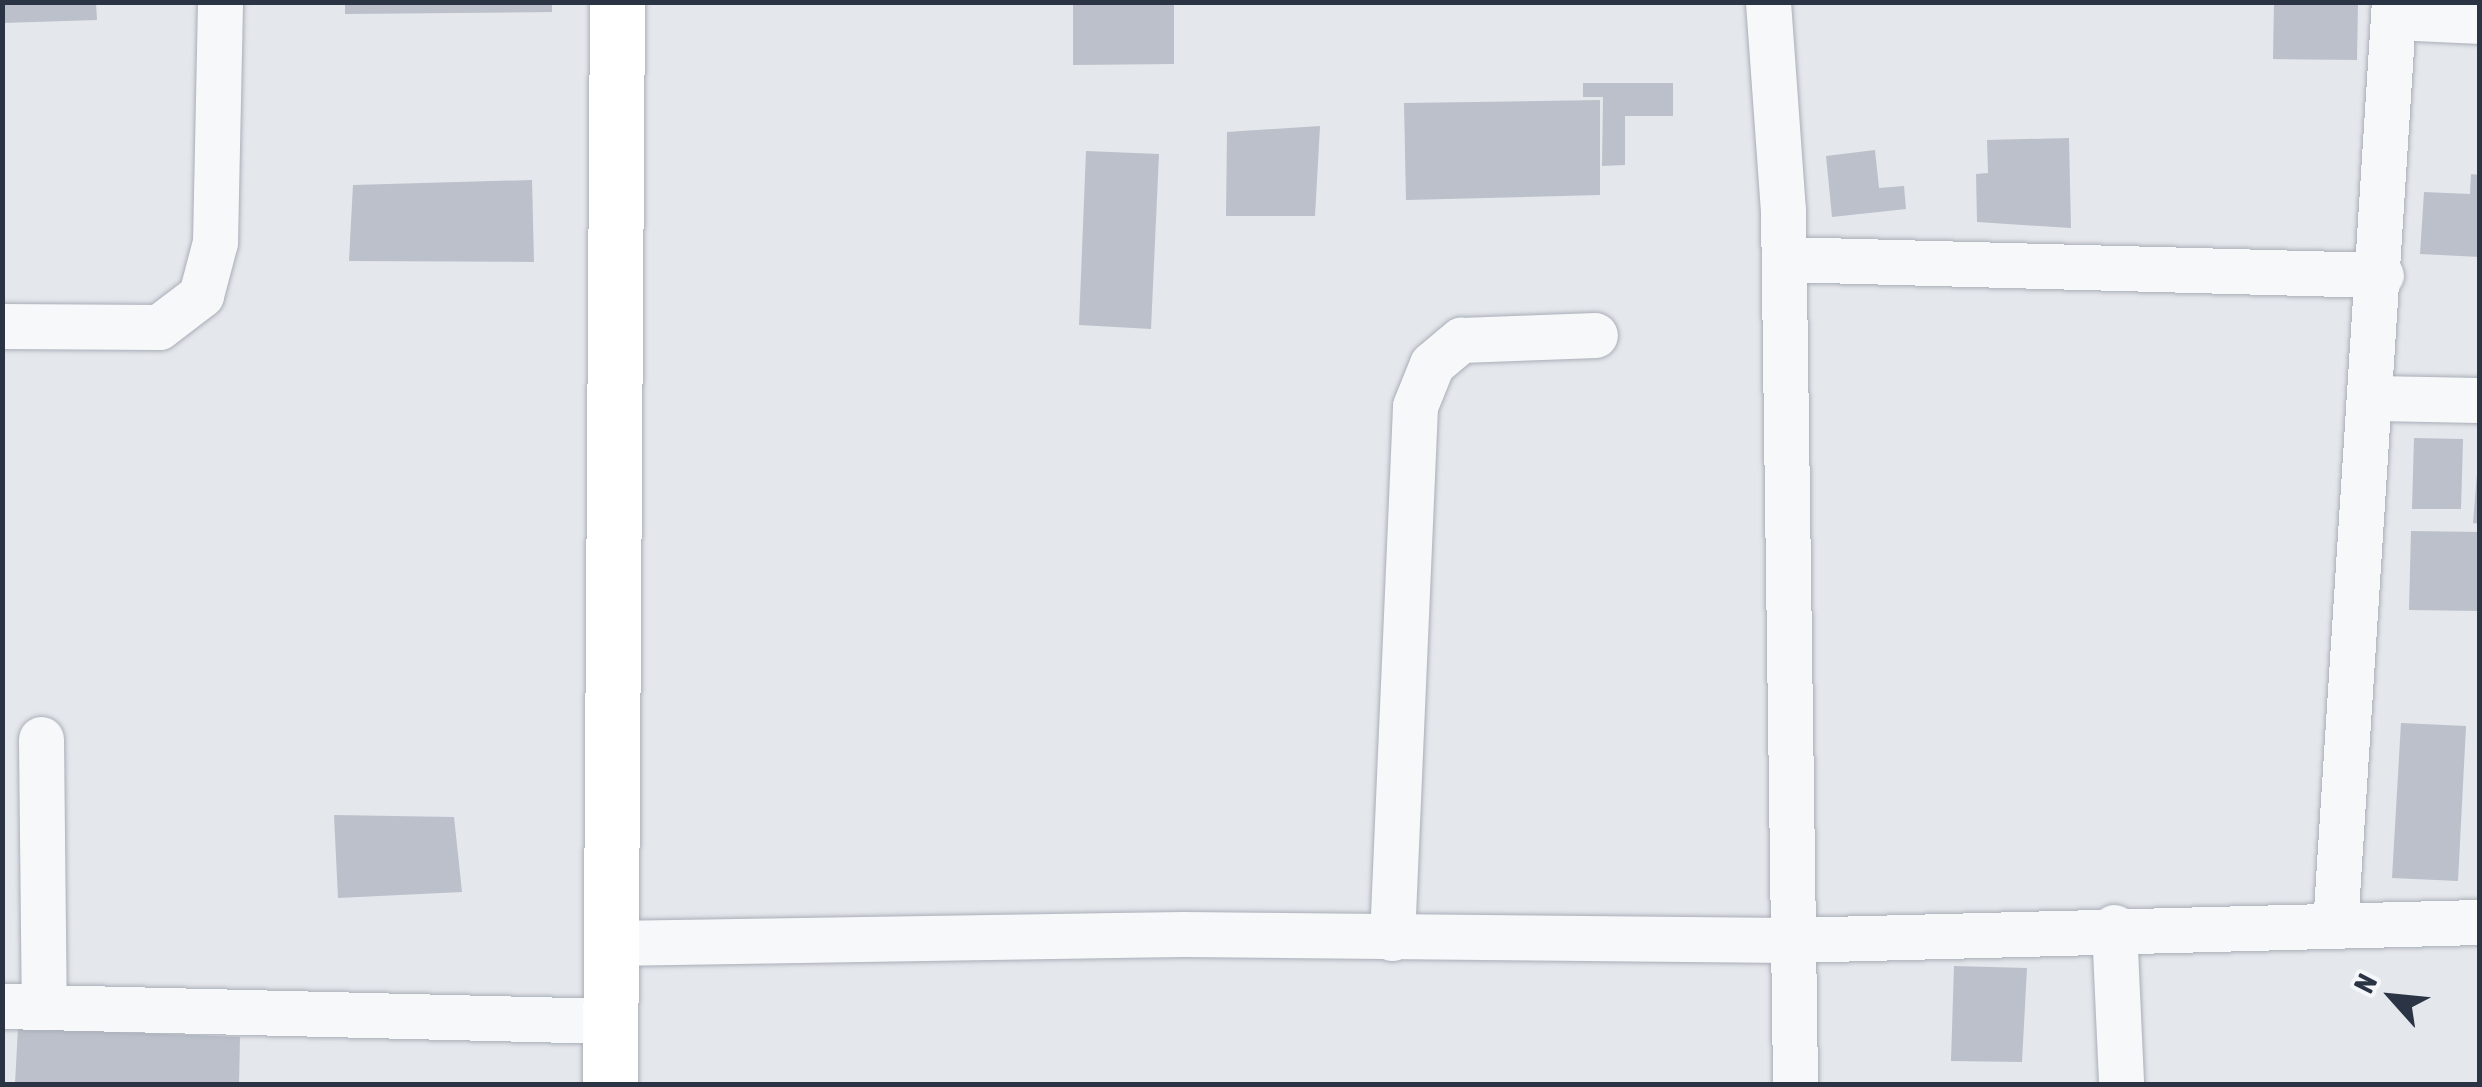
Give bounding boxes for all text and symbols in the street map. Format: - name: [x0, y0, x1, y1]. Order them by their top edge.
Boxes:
- north arrow: [2342, 947, 2442, 1047]
- text: N: [2347, 969, 2383, 998]

